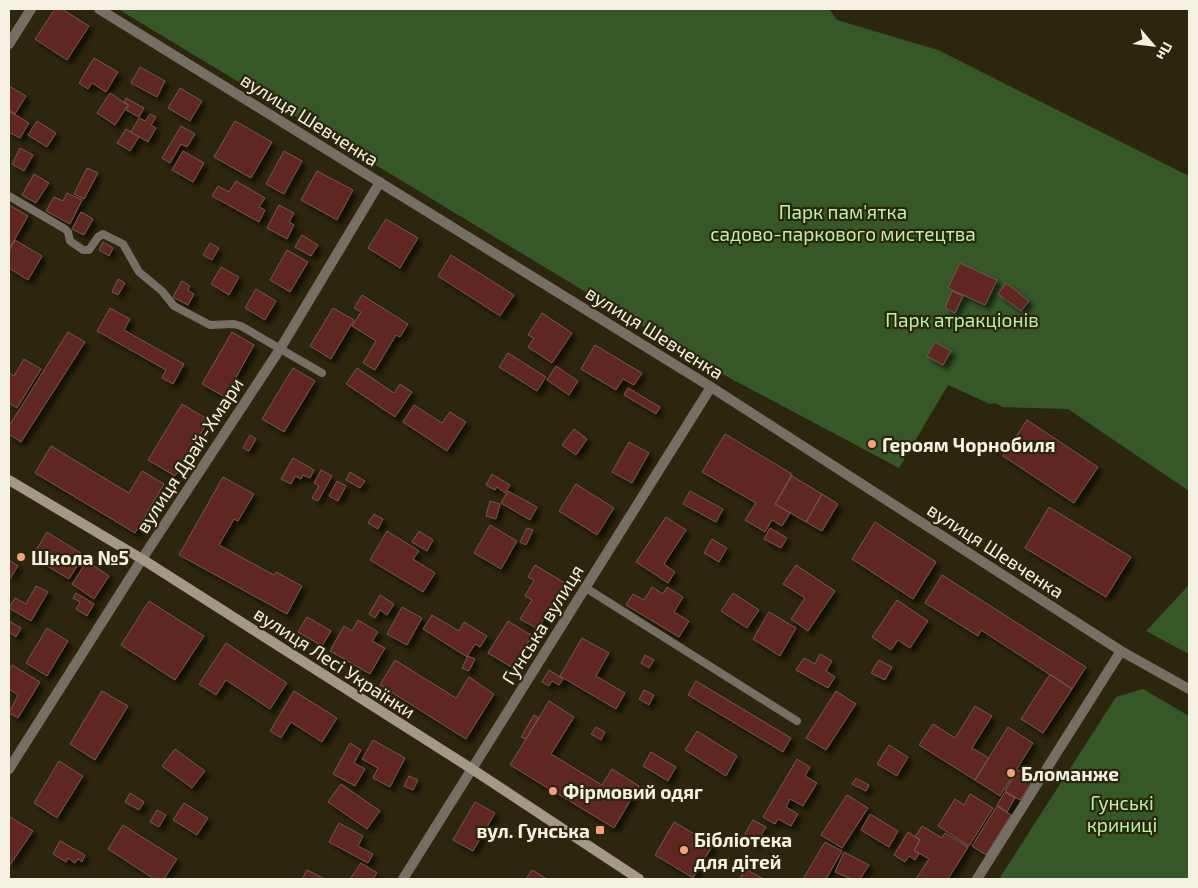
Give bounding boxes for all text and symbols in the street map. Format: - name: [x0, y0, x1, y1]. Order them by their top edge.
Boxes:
- north arrow: [1128, 20, 1178, 70]
- text: Пн: [1153, 39, 1177, 63]
- street label: вулиця Шевченка: [236, 67, 383, 171]
- park label: Парк пам'ятка садово-паркового мистецтва: [710, 200, 976, 245]
- street label: вулиця Шевченка: [581, 280, 728, 384]
- park label: Парк атракціонів: [885, 308, 1039, 331]
- street label: вулиця Драй-Хмари: [130, 373, 249, 537]
- place label: Героям Чорнобиля: [882, 433, 1056, 456]
- marker: Героям Чорнобиля: [866, 438, 878, 450]
- street label: вулиця Шевченка: [923, 497, 1069, 604]
- place label: Школа №5: [31, 546, 129, 569]
- marker: Школа №5: [15, 551, 27, 563]
- street label: Гунська вулиця: [496, 560, 589, 689]
- street label: вулиця Лесі Українки: [250, 601, 420, 724]
- place label: Бломанже: [1021, 762, 1119, 785]
- marker: Бломанже: [1005, 767, 1017, 779]
- place label: Фірмовий одяг: [563, 780, 703, 803]
- marker: Фірмовий одяг: [547, 785, 559, 797]
- park label: Гунські криниці: [1087, 791, 1157, 836]
- place label: вул. Гунська: [477, 819, 590, 842]
- marker: вул. Гунська: [594, 824, 606, 836]
- place label: Бібліотека для дітей: [694, 828, 792, 873]
- marker: Бібліотека для дітей: [678, 844, 690, 856]

